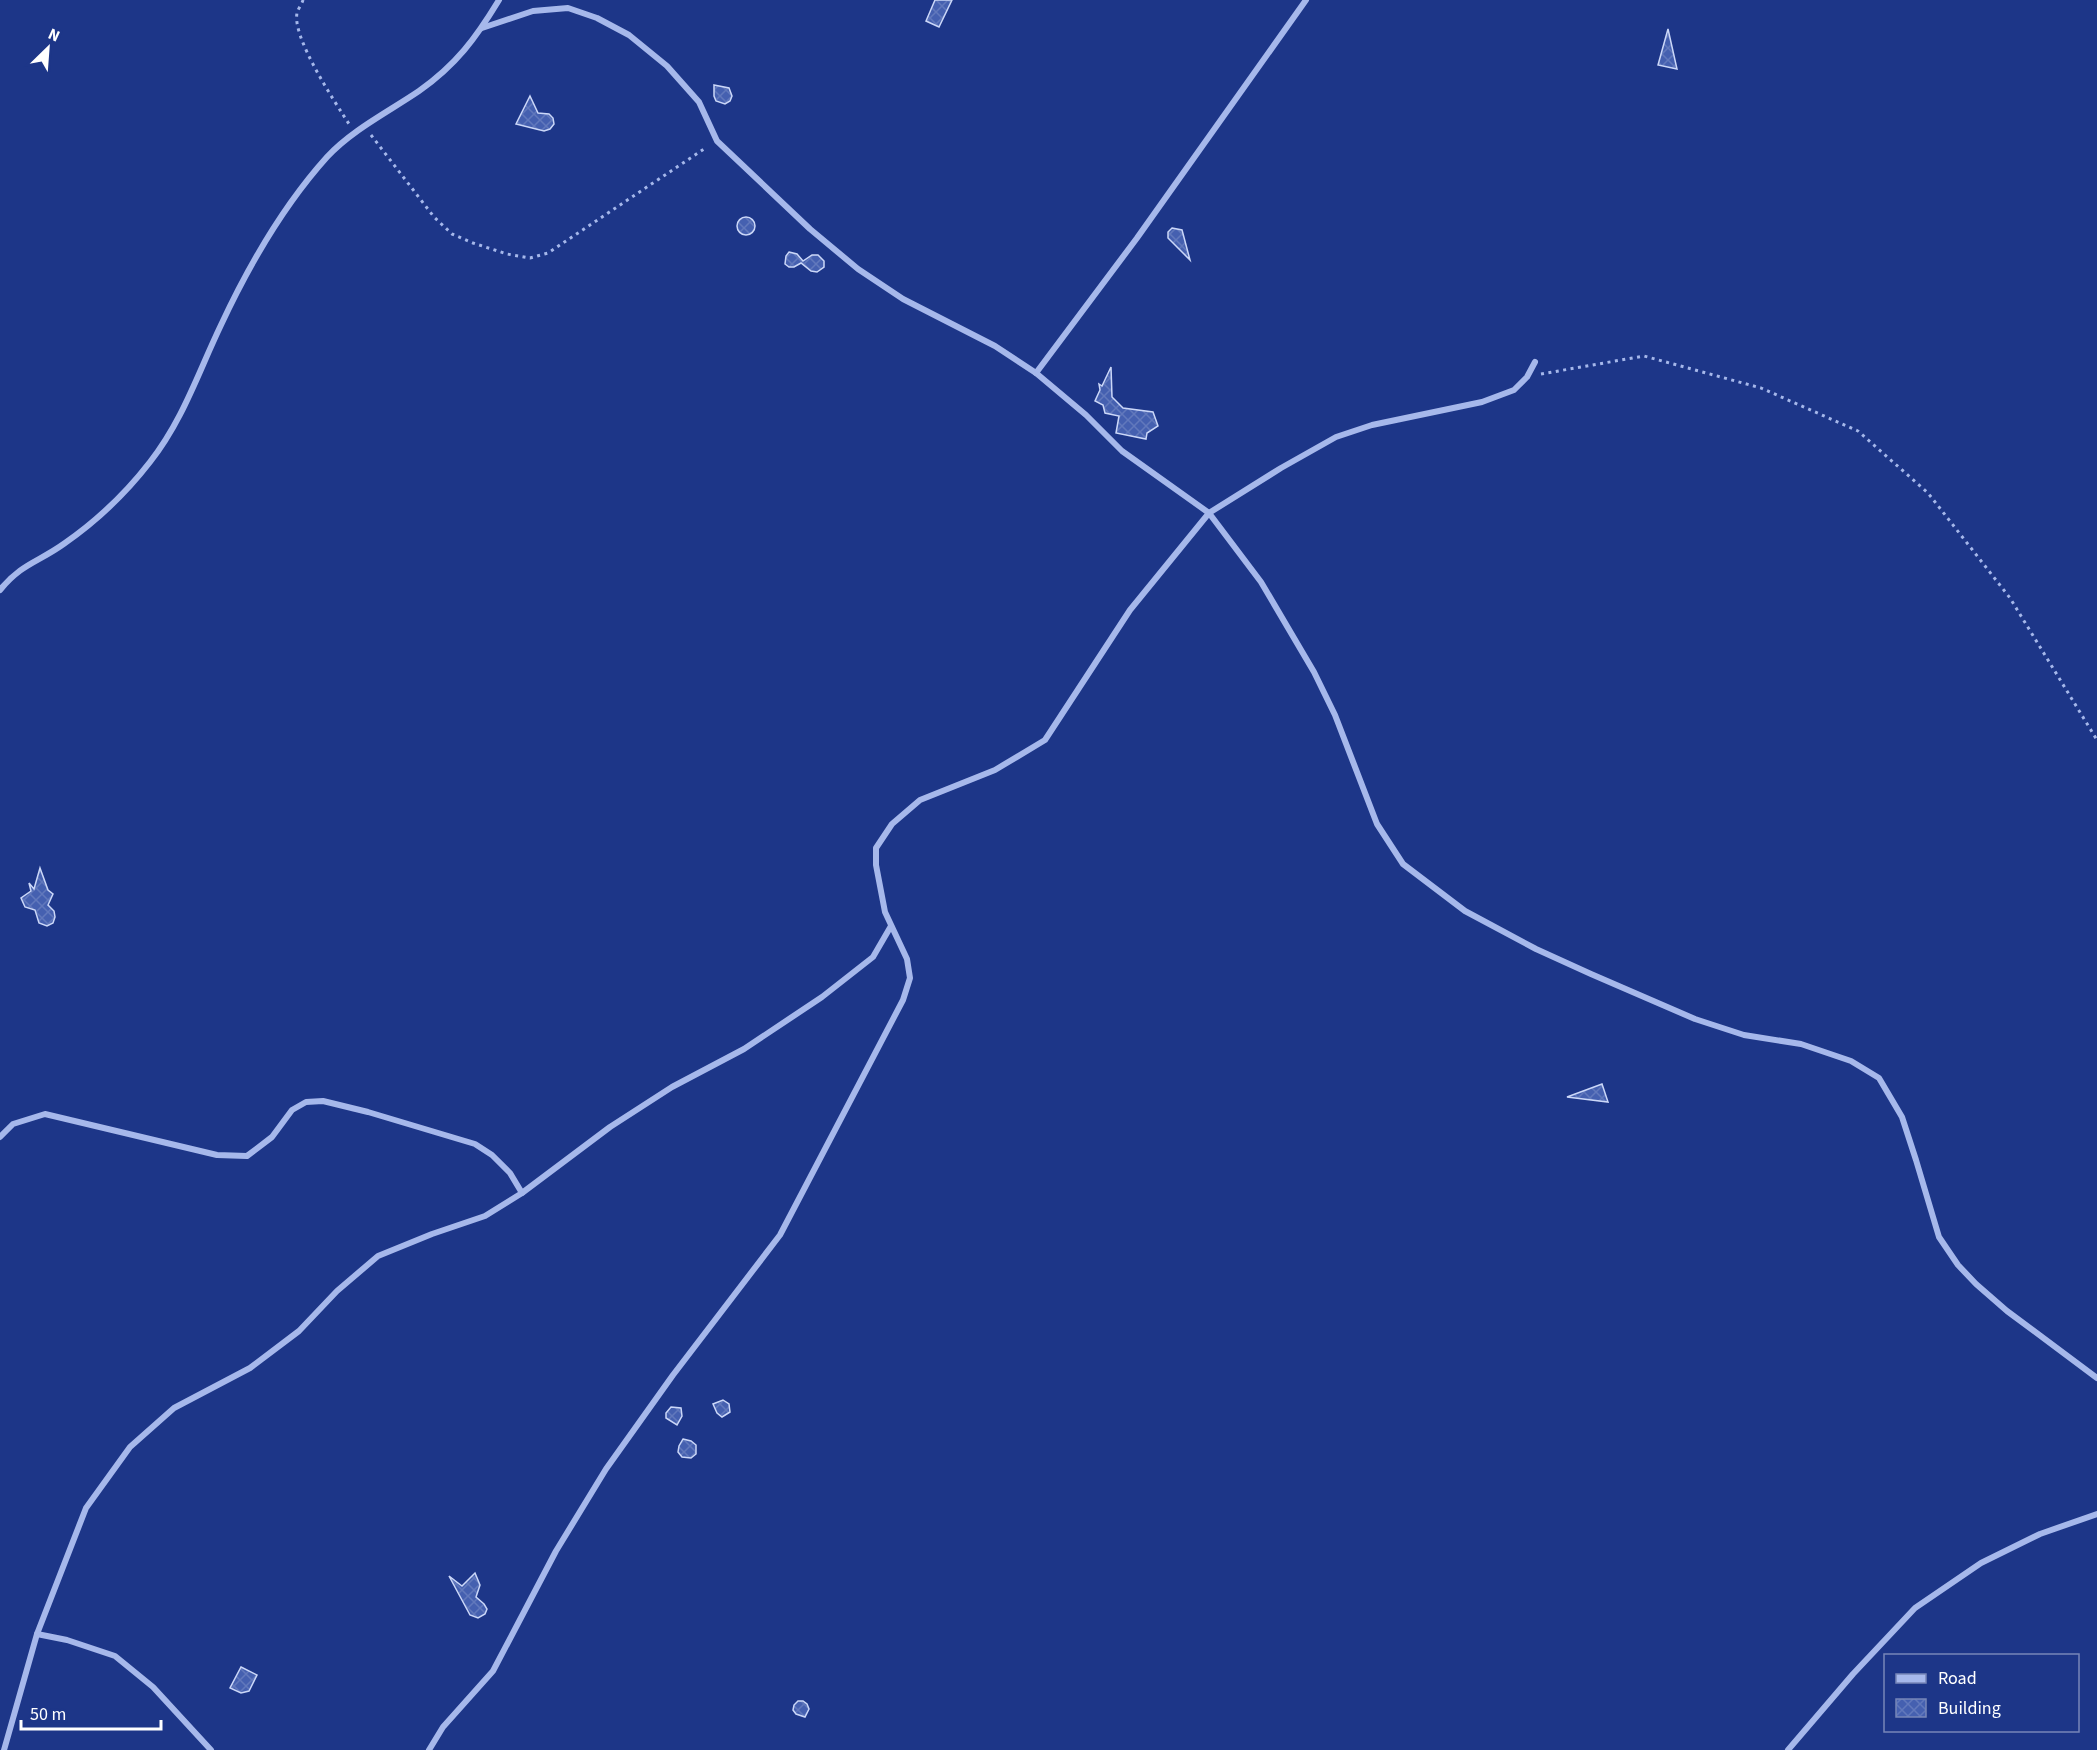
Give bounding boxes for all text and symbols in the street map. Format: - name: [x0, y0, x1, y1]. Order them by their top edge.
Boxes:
- north arrow: [18, 18, 78, 78]
- text: N: [44, 23, 63, 48]
- legend: [1884, 1654, 2079, 1732]
- text: Road: [1938, 1666, 1977, 1691]
- scale bar: [21, 1693, 160, 1731]
- text: Building: [1938, 1696, 2001, 1721]
- text: 50 m: [30, 1702, 66, 1727]

